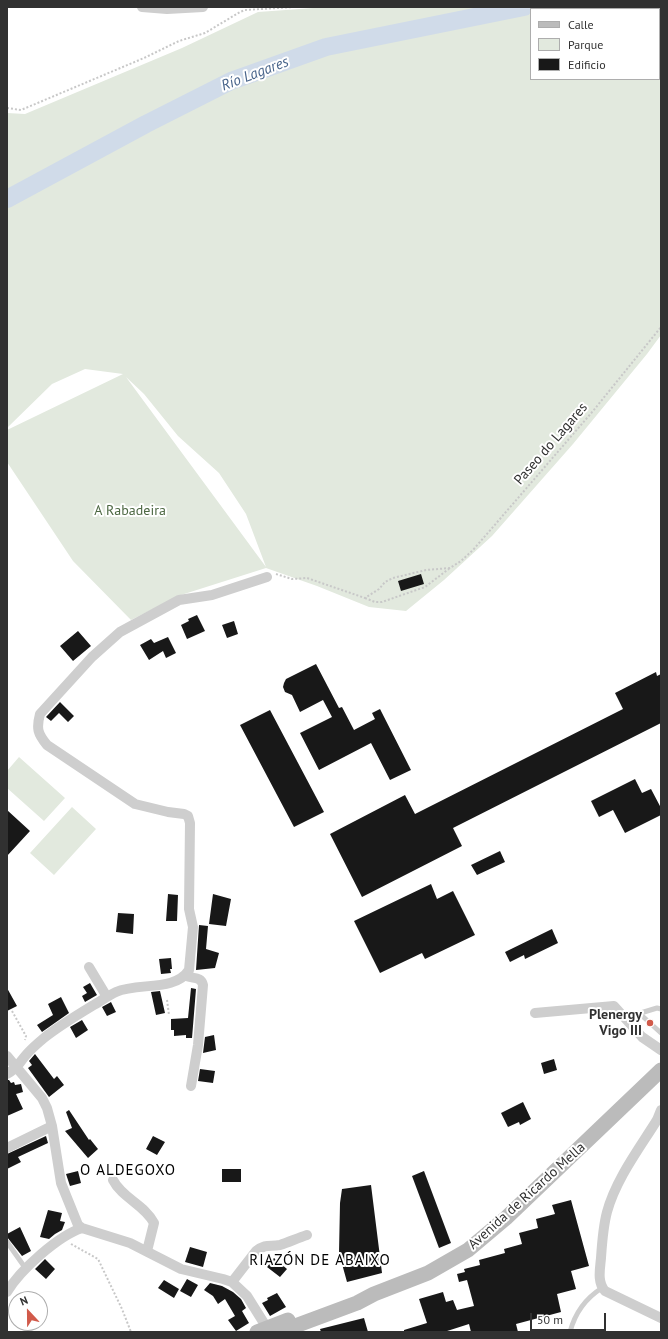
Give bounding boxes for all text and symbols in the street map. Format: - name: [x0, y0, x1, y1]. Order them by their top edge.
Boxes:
- legend: [530, 8, 660, 80]
- text: Calle: [568, 17, 594, 32]
- text: Parque: [568, 37, 603, 52]
- water label: Río Lagares: [219, 53, 291, 95]
- text: Edificio: [568, 57, 606, 72]
- street label: Paseo do Lagares: [511, 400, 591, 488]
- park label: A Rabadeira: [94, 503, 166, 519]
- place label: Plenergy Vigo III: [589, 1007, 642, 1040]
- marker: Plenergy Vigo III: [645, 1018, 655, 1028]
- street label: Avenida de Ricardo Mella: [465, 1139, 589, 1253]
- district label: O ALDEGOXO: [80, 1162, 176, 1180]
- district label: RIAZÓN DE ABAIXO: [249, 1252, 391, 1270]
- north arrow: [8, 1291, 48, 1331]
- text: N: [18, 1293, 30, 1309]
- scale bar: [532, 1305, 608, 1331]
- text: 50 m: [537, 1312, 563, 1327]

